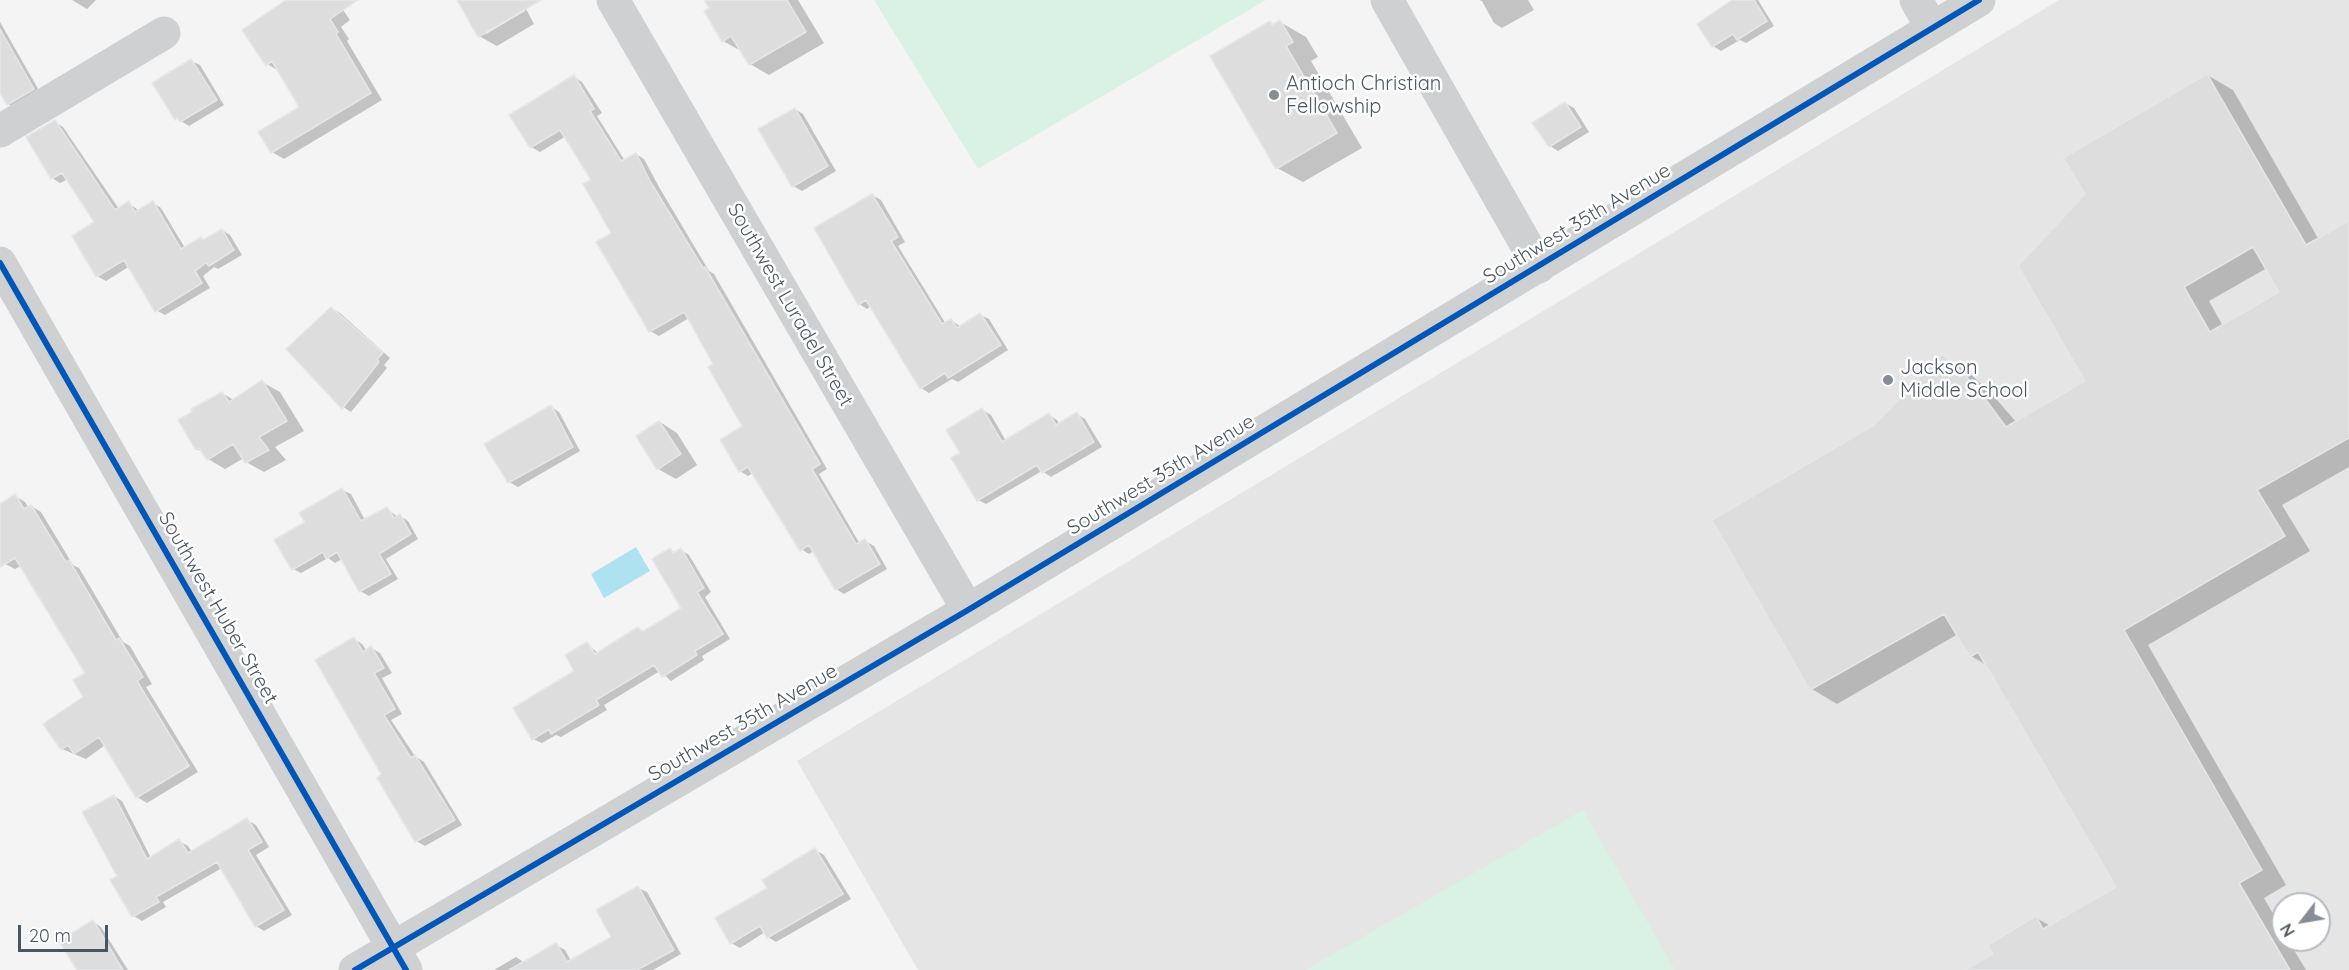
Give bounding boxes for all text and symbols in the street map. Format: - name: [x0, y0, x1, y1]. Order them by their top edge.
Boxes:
- place label: Antioch Christian Fellowship: [1286, 72, 1441, 119]
- marker: Antioch Christian Fellowship: [1267, 88, 1281, 102]
- street label: Southwest 35th Avenue: [1479, 159, 1675, 289]
- street label: Southwest Luradel Street: [722, 199, 858, 411]
- place label: Jackson Middle School: [1900, 356, 2028, 403]
- marker: Jackson Middle School: [1881, 373, 1895, 387]
- street label: Southwest 35th Avenue: [1063, 410, 1259, 540]
- street label: Southwest Huber Street: [153, 508, 283, 708]
- street label: Southwest 35th Avenue: [644, 659, 842, 787]
- north arrow: [2271, 892, 2331, 952]
- scale bar: [21, 913, 111, 951]
- text: N: [2276, 920, 2299, 940]
- text: 20 m: [29, 924, 71, 947]

